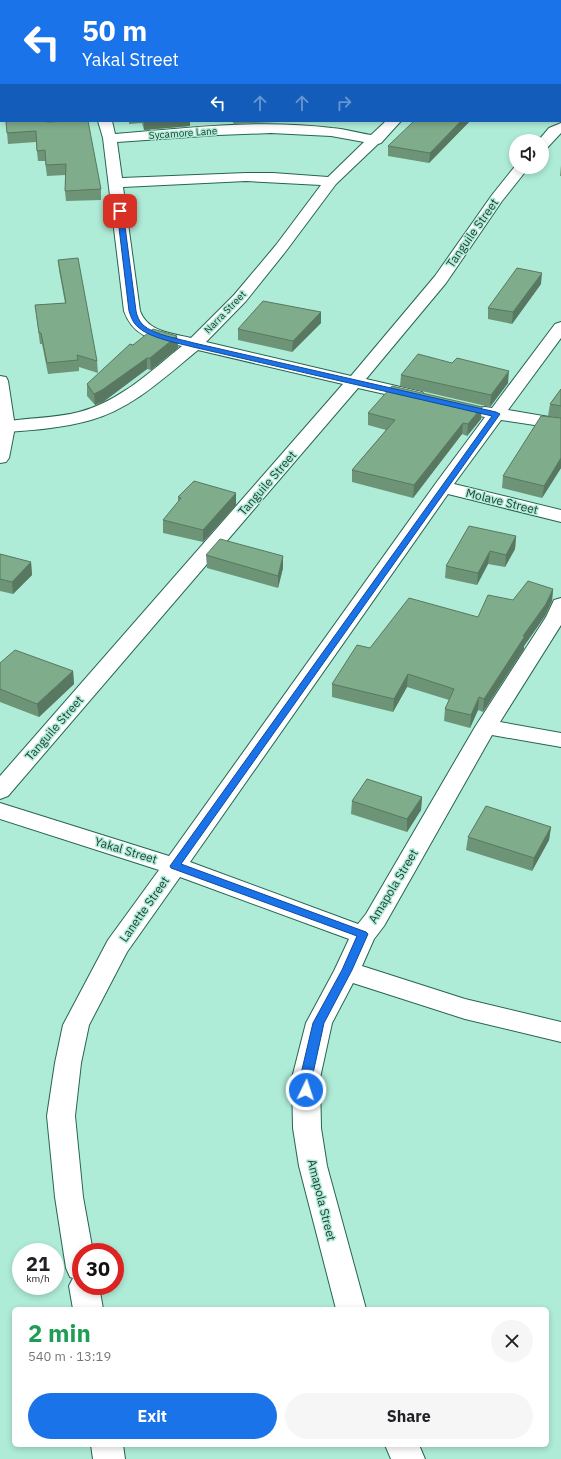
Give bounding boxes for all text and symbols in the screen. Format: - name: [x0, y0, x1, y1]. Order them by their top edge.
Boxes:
- text: 50 m: [82, 12, 147, 49]
- icon: left: [16, 16, 68, 68]
- text: Yakal Street: [82, 48, 179, 71]
- icon: left: [207, 92, 229, 114]
- icon: ahead: [249, 92, 271, 114]
- icon: ahead: [291, 92, 313, 114]
- icon: right: [333, 92, 355, 114]
- street label: Sycamore Lane: [148, 124, 218, 142]
- map controls: [509, 134, 549, 174]
- button: sound: [509, 134, 549, 174]
- pin: [103, 194, 137, 228]
- street label: Tanguile Street: [443, 196, 501, 270]
- icon: arrive: [109, 200, 131, 222]
- street label: Narra Street: [201, 287, 249, 336]
- street label: Tanguile Street: [235, 448, 299, 518]
- street label: Molave Street: [464, 485, 540, 517]
- street label: Tanguile Street: [22, 693, 86, 763]
- street label: Yakal Street: [93, 833, 159, 867]
- street label: Amapola Street: [365, 846, 421, 926]
- street label: Lanette Street: [116, 873, 172, 945]
- position arrow: [285, 1069, 327, 1111]
- street label: Amapola Street: [305, 1158, 339, 1242]
- speed limit sign: 30: [72, 1243, 124, 1295]
- text: 21: [26, 1250, 50, 1277]
- text: km/h: [26, 1272, 50, 1285]
- text: 2 min: [28, 1317, 91, 1349]
- button: close: [491, 1320, 533, 1362]
- text: 540 m · 13:19: [28, 1348, 111, 1365]
- button: Exit: [28, 1393, 277, 1439]
- button: Share: [285, 1393, 533, 1439]

